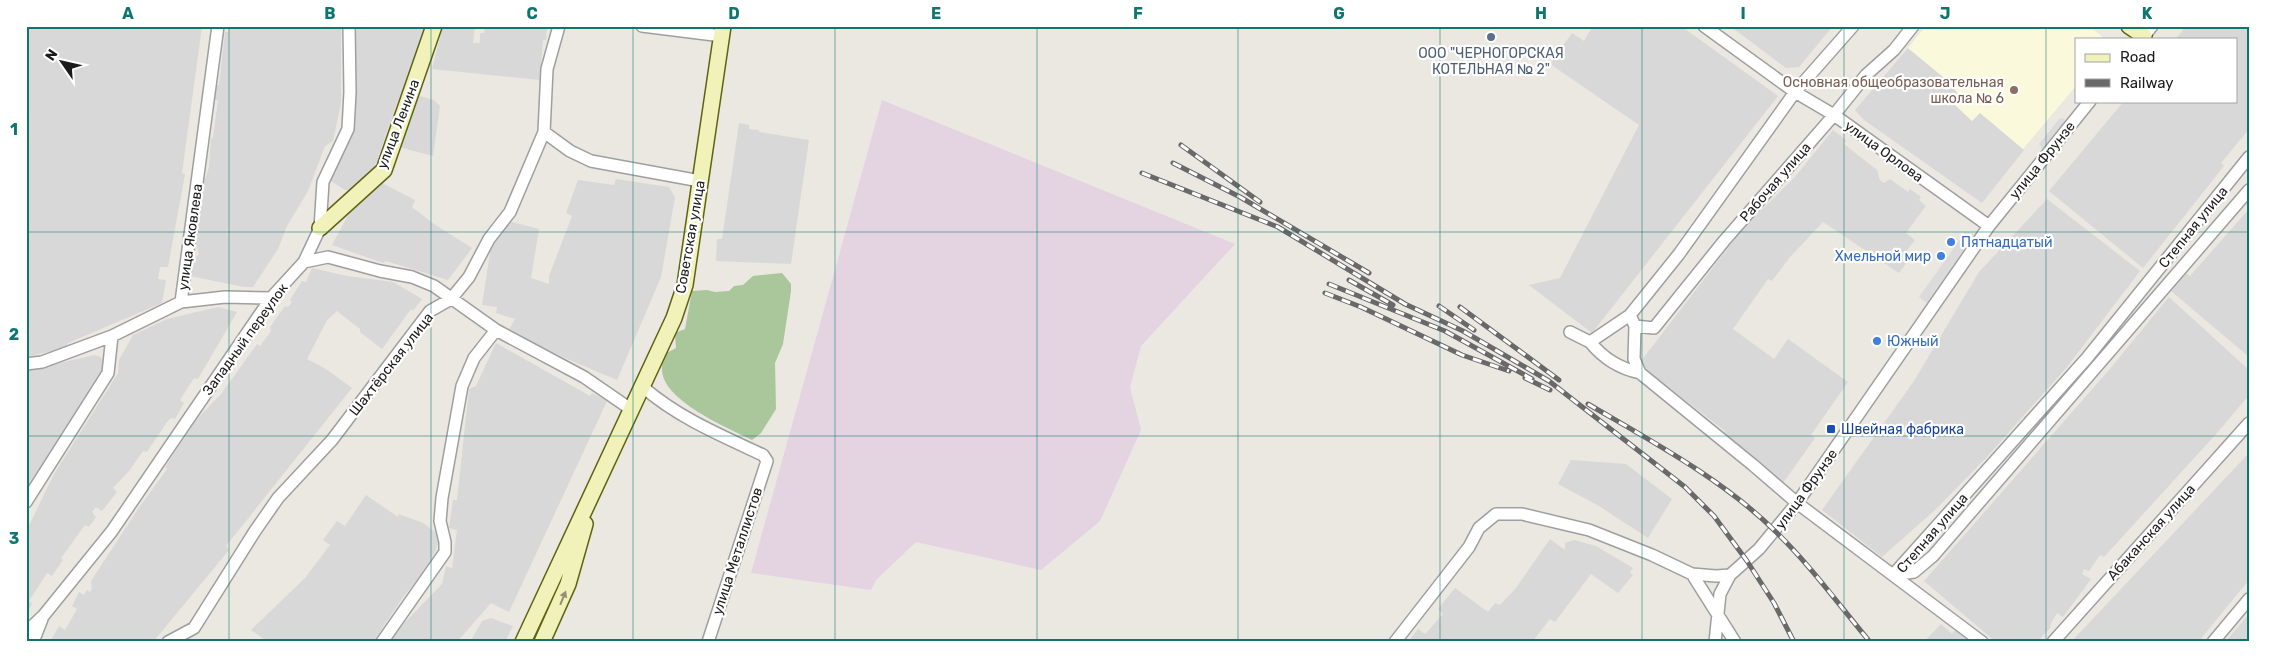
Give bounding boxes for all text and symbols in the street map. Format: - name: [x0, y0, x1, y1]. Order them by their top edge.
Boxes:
- text: A: [122, 4, 134, 23]
- text: B: [324, 4, 336, 23]
- text: C: [526, 4, 538, 23]
- text: D: [728, 4, 740, 23]
- text: E: [931, 4, 941, 23]
- text: F: [1133, 4, 1143, 23]
- text: G: [1333, 4, 1345, 23]
- text: H: [1535, 4, 1547, 23]
- text: I: [1740, 4, 1746, 23]
- text: J: [1940, 4, 1950, 23]
- text: K: [2142, 4, 2153, 23]
- marker: ООО "ЧЕРНОГОРСКАЯ КОТЕЛЬНАЯ № 2": [1485, 31, 1497, 43]
- north arrow: [38, 38, 88, 88]
- legend: [2075, 38, 2238, 102]
- place label: ООО "ЧЕРНОГОРСКАЯ КОТЕЛЬНАЯ № 2": [1418, 45, 1564, 78]
- text: N: [42, 46, 62, 64]
- text: Road: [2120, 48, 2156, 66]
- place label: Основная общеобразовательная школа № 6: [1783, 74, 2004, 107]
- text: Railway: [2120, 74, 2174, 92]
- street label: улица Ленина: [374, 77, 423, 171]
- marker: Основная общеобразовательная школа № 6: [2008, 84, 2020, 96]
- street label: улица Орлова: [1841, 117, 1926, 186]
- street label: улица Фрунзе: [2006, 118, 2079, 203]
- text: 1: [10, 120, 18, 139]
- street label: Рабочая улица: [1736, 139, 1814, 226]
- street label: Советская улица: [672, 179, 709, 295]
- street label: улица Яковлева: [175, 183, 206, 292]
- street label: Степная улица: [2155, 183, 2232, 272]
- place label: Пятнадцатый: [1961, 234, 2052, 251]
- marker: Пятнадцатый: [1945, 236, 1957, 248]
- place label: Хмельной мир: [1835, 248, 1931, 265]
- marker: Хмельной мир: [1935, 250, 1947, 262]
- street label: Западный переулок: [199, 280, 292, 399]
- street label: Шахтёрская улица: [346, 309, 437, 419]
- text: 2: [9, 325, 19, 344]
- place label: Южный: [1887, 333, 1938, 350]
- marker: Южный: [1871, 335, 1883, 347]
- place label: Швейная фабрика: [1841, 421, 1964, 438]
- marker: Швейная фабрика: [1825, 423, 1837, 435]
- street label: улица Фрунзе: [1772, 446, 1841, 533]
- street label: Абаканская улица: [2104, 481, 2199, 584]
- street label: улица Металлистов: [709, 485, 766, 617]
- street label: Степная улица: [1893, 490, 1972, 577]
- text: 3: [9, 529, 19, 548]
- one-way arrow: [560, 590, 567, 605]

